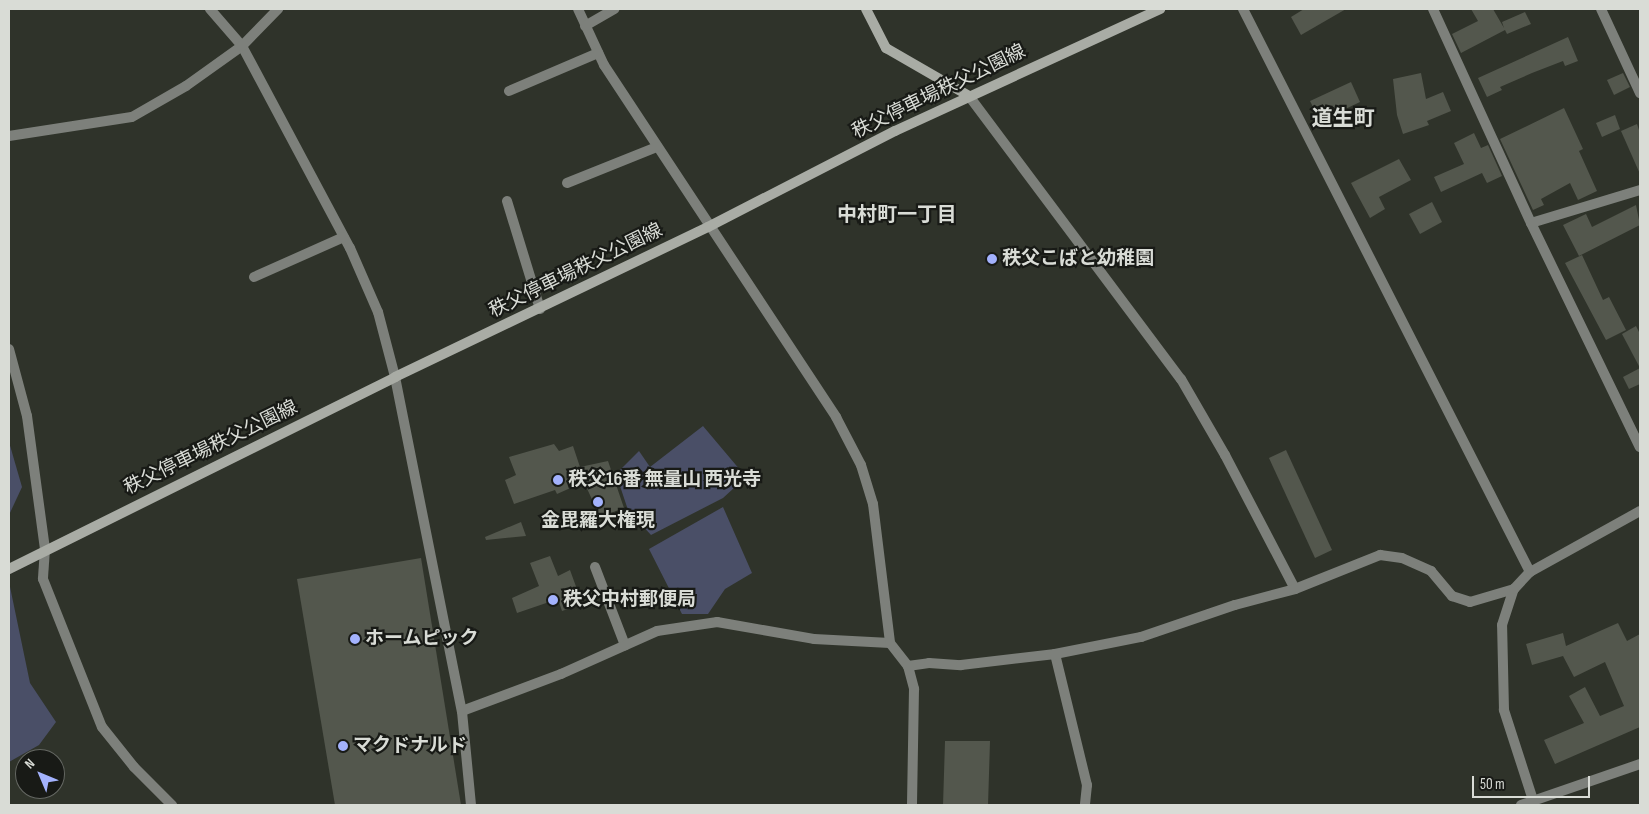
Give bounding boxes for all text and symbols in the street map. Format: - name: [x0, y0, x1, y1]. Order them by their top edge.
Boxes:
- street label: 秩父停車場秩父公園線: [849, 40, 1029, 144]
- district label: 道生町: [1312, 106, 1374, 132]
- district label: 中村町一丁目: [837, 203, 957, 227]
- street label: 秩父停車場秩父公園線: [486, 219, 666, 323]
- place label: 秩父こばと幼稚園: [1002, 248, 1154, 270]
- marker: 秩父こばと幼稚園: [986, 253, 998, 265]
- street label: 秩父停車場秩父公園線: [121, 396, 301, 500]
- place label: 秩父16番 無量山 西光寺: [568, 469, 761, 491]
- marker: 秩父16番 無量山 西光寺: [552, 474, 564, 486]
- marker: 金毘羅大権現: [592, 496, 604, 508]
- place label: 金毘羅大権現: [541, 510, 655, 532]
- place label: 秩父中村郵便局: [563, 589, 696, 611]
- marker: 秩父中村郵便局: [547, 594, 559, 606]
- place label: ホームピック: [365, 628, 479, 650]
- marker: ホームピック: [349, 633, 361, 645]
- place label: マクドナルド: [353, 735, 467, 757]
- marker: マクドナルド: [337, 740, 349, 752]
- north arrow: [15, 749, 65, 799]
- text: N: [21, 755, 38, 772]
- scale bar: [1474, 766, 1592, 798]
- text: 50 m: [1480, 775, 1505, 794]

